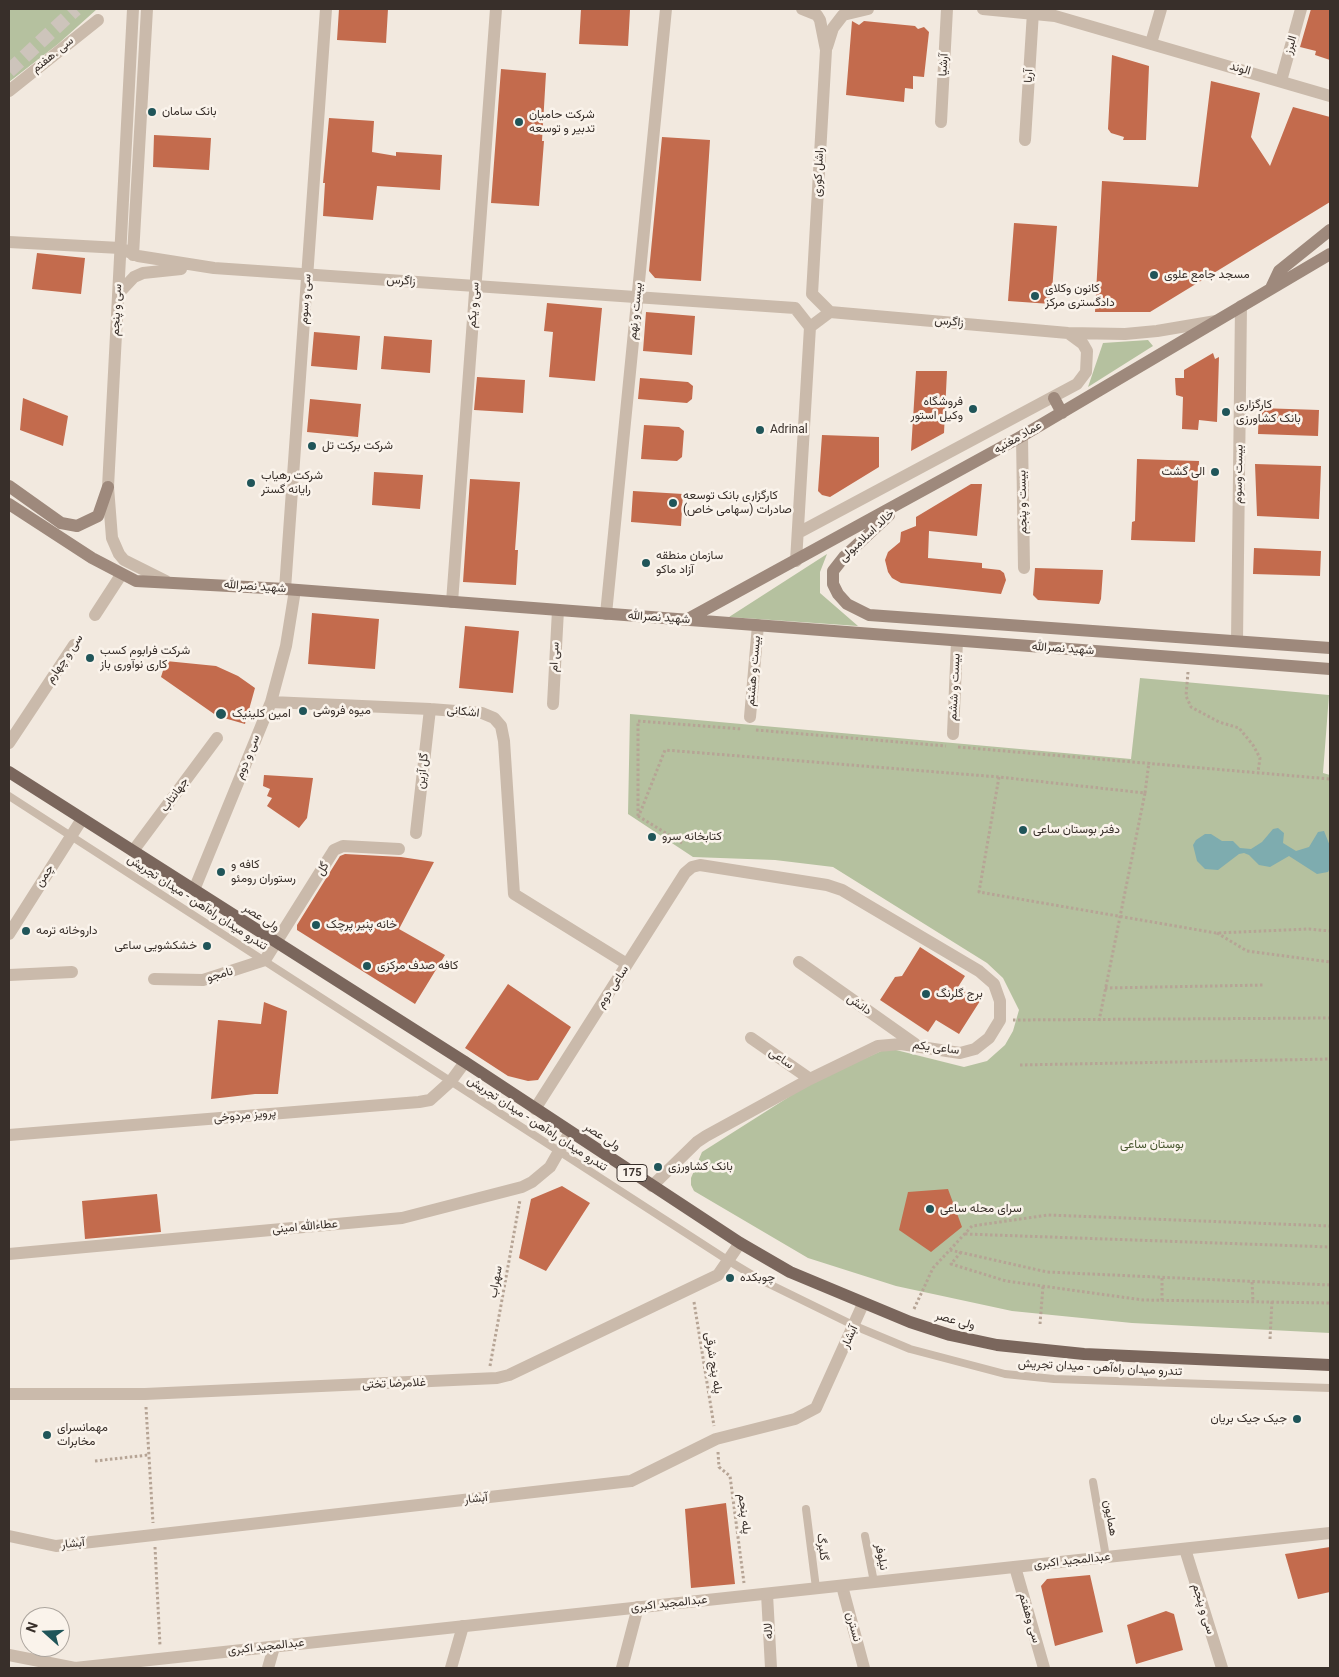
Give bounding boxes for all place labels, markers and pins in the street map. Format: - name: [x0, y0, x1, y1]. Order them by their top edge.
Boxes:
- place label: بانک سامان: [162, 105, 217, 119]
- marker: بانک سامان: [146, 106, 158, 118]
- place label: شرکت حامیان تدبیر و توسعه: [529, 108, 595, 136]
- marker: شرکت حامیان تدبیر و توسعه: [513, 116, 525, 128]
- place label: مسجد جامع علوی: [1164, 268, 1250, 282]
- marker: مسجد جامع علوی: [1148, 269, 1160, 281]
- place label: کانون وکلای دادگستری مرکز: [1045, 282, 1115, 310]
- marker: کانون وکلای دادگستری مرکز: [1029, 290, 1041, 302]
- place label: فروشگاه وکیل استور: [911, 395, 963, 423]
- place label: کارگزاری بانک کشاورزی: [1236, 398, 1301, 426]
- marker: فروشگاه وکیل استور: [967, 403, 979, 415]
- marker: کارگزاری بانک کشاورزی: [1220, 406, 1232, 418]
- place label: Adrinal: [770, 423, 808, 437]
- marker: Adrinal: [754, 424, 766, 436]
- place label: شرکت برکت تل: [322, 439, 393, 453]
- marker: شرکت برکت تل: [306, 440, 318, 452]
- place label: الی گشت: [1161, 465, 1205, 479]
- marker: الی گشت: [1209, 466, 1221, 478]
- place label: شرکت رهیاب رایانه گستر: [261, 469, 323, 497]
- marker: شرکت رهیاب رایانه گستر: [245, 477, 257, 489]
- place label: کارگزاری بانک توسعه صادرات (سهامی خاص): [683, 489, 792, 517]
- marker: کارگزاری بانک توسعه صادرات (سهامی خاص): [667, 497, 679, 509]
- place label: سازمان منطقه آزاد ماکو: [656, 549, 723, 577]
- marker: سازمان منطقه آزاد ماکو: [640, 557, 652, 569]
- place label: شرکت فرابوم کسب کاری نوآوری باز: [100, 644, 190, 672]
- marker: شرکت فرابوم کسب کاری نوآوری باز: [84, 652, 96, 664]
- place label: میوه فروشی: [313, 704, 371, 718]
- marker: میوه فروشی: [297, 705, 309, 717]
- marker: امین کلینیک: [214, 707, 228, 721]
- place label: امین کلینیک: [232, 707, 291, 721]
- place label: دفتر بوستان ساعی: [1033, 823, 1120, 837]
- marker: دفتر بوستان ساعی: [1017, 824, 1029, 836]
- place label: کتابخانه سرو: [662, 830, 722, 844]
- marker: کتابخانه سرو: [646, 831, 658, 843]
- place label: کافه و رستوران رومئو: [231, 858, 296, 886]
- marker: کافه و رستوران رومئو: [215, 866, 227, 878]
- place label: خانه پنیر پرچک: [326, 918, 397, 932]
- marker: خانه پنیر پرچک: [310, 919, 322, 931]
- place label: داروخانه ترمه: [36, 924, 98, 938]
- marker: داروخانه ترمه: [20, 925, 32, 937]
- place label: خشکشویی ساعی: [114, 939, 197, 953]
- marker: خشکشویی ساعی: [201, 940, 213, 952]
- place label: کافه صدف مرکزی: [377, 959, 458, 973]
- marker: کافه صدف مرکزی: [361, 960, 373, 972]
- place label: برج گلرنگ: [936, 987, 983, 1001]
- marker: برج گلرنگ: [920, 988, 932, 1000]
- place label: بانک کشاورزی: [668, 1160, 733, 1174]
- marker: بانک کشاورزی: [652, 1161, 664, 1173]
- place label: سرای محله ساعی: [940, 1202, 1022, 1216]
- marker: سرای محله ساعی: [924, 1203, 936, 1215]
- place label: چوبکده: [740, 1271, 775, 1285]
- marker: چوبکده: [724, 1272, 736, 1284]
- place label: جیک جیک بریان: [1210, 1412, 1287, 1426]
- marker: جیک جیک بریان: [1291, 1413, 1303, 1425]
- place label: مهمانسرای مخابرات: [57, 1421, 108, 1449]
- marker: مهمانسرای مخابرات: [41, 1429, 53, 1441]

